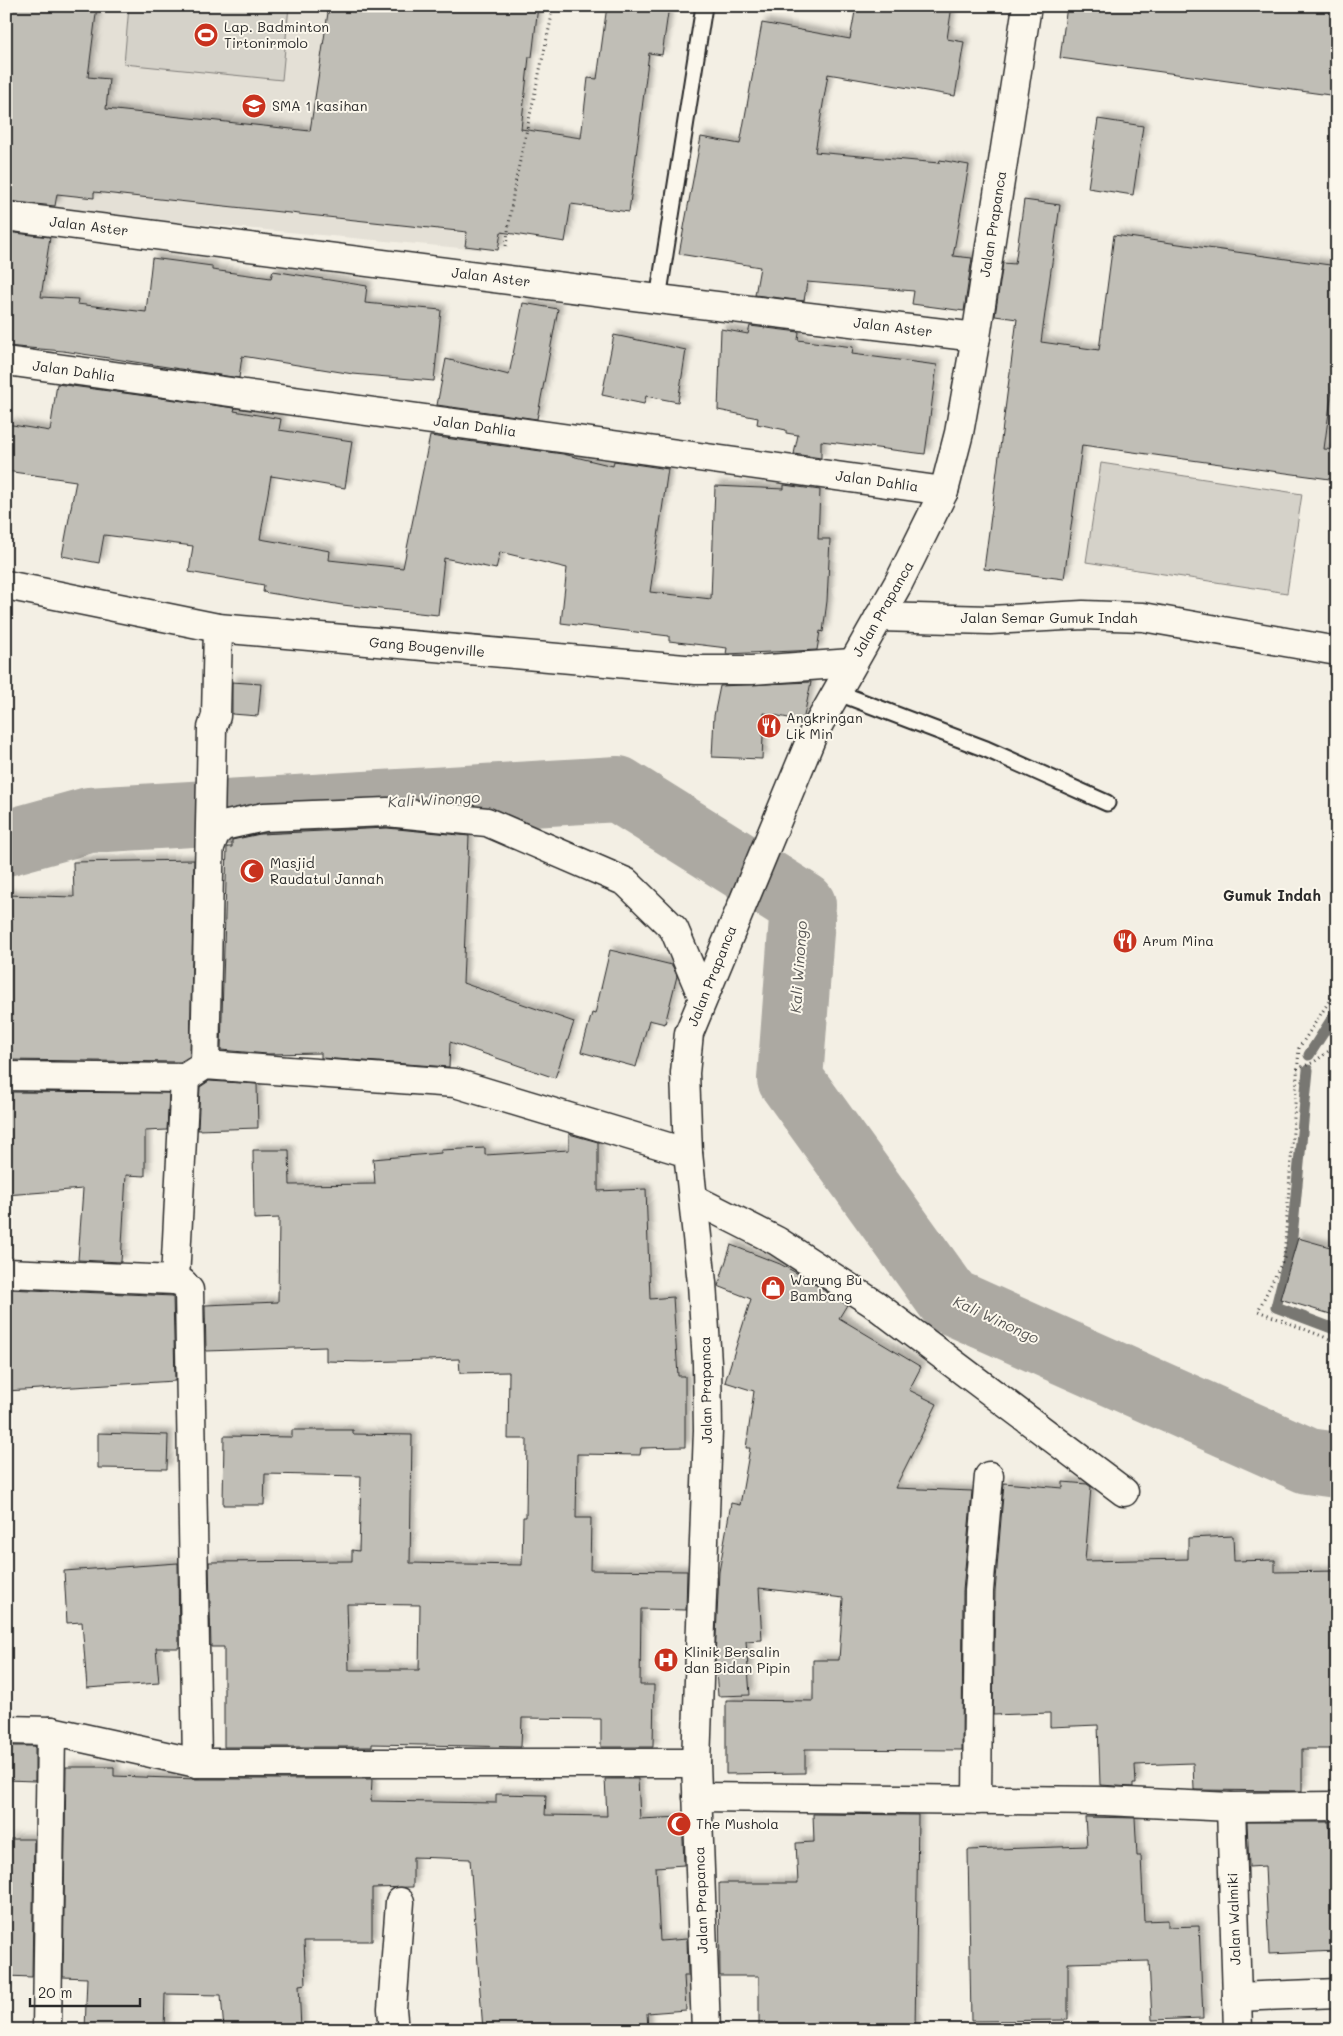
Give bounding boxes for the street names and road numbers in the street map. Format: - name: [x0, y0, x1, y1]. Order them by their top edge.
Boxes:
- street label: Jalan Prapanca: [975, 169, 1010, 278]
- street label: Jalan Aster: [49, 211, 130, 240]
- street label: Jalan Aster: [451, 262, 532, 291]
- street label: Jalan Aster: [853, 312, 934, 341]
- street label: Jalan Dahlia: [31, 355, 117, 386]
- street label: Jalan Dahlia: [432, 410, 518, 441]
- street label: Jalan Dahlia: [834, 465, 920, 496]
- street label: Jalan Prapanca: [848, 558, 918, 660]
- street label: Jalan Semar Gumuk Indah: [961, 608, 1138, 627]
- street label: Gang Bougenville: [368, 632, 486, 661]
- street label: Jalan Prapanca: [683, 923, 740, 1029]
- street label: Jalan Prapanca: [695, 1336, 716, 1444]
- street label: Jalan Prapanca: [689, 1846, 712, 1954]
- street label: Jalan Walmiki: [1222, 1872, 1245, 1966]

